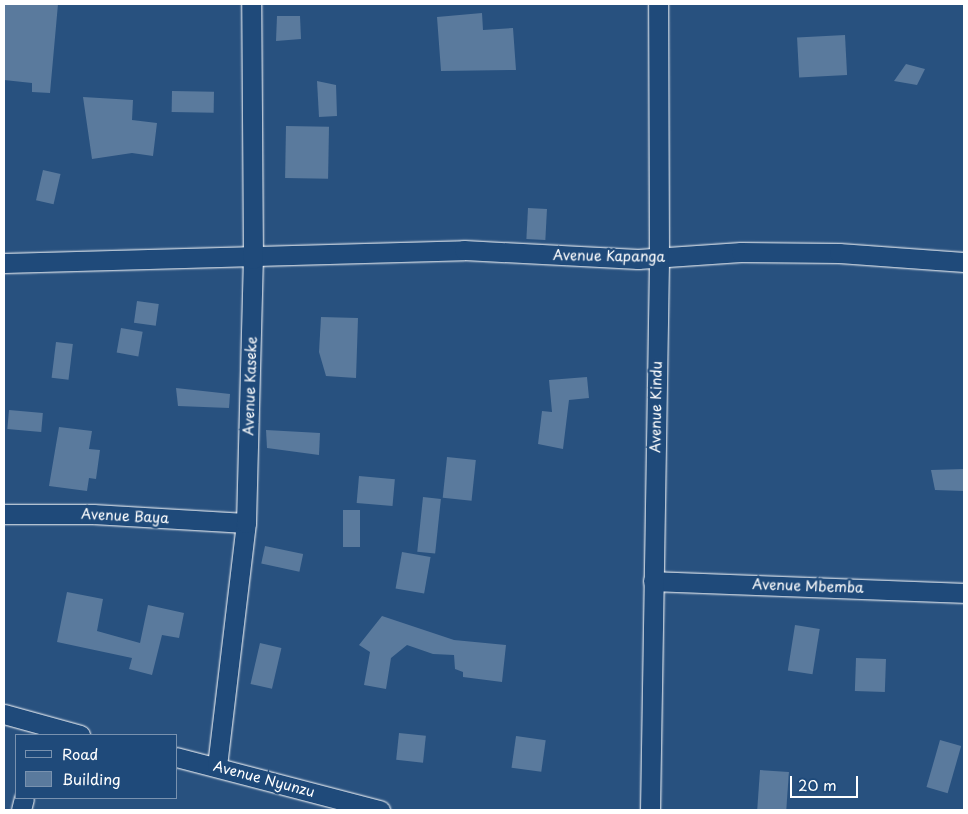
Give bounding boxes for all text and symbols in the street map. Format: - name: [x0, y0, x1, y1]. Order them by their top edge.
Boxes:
- street label: Avenue Kapanga: [553, 247, 665, 265]
- street label: Avenue Kaseke: [240, 336, 260, 436]
- street label: Avenue Kindu: [647, 361, 665, 453]
- street label: Avenue Baya: [81, 505, 169, 527]
- street label: Avenue Mbemba: [753, 576, 863, 596]
- legend: [15, 734, 178, 799]
- text: Road: [62, 742, 98, 765]
- street label: Avenue Nyunzu: [212, 757, 316, 801]
- scale bar: [793, 766, 860, 798]
- text: Building: [62, 767, 121, 790]
- text: 20 m: [798, 773, 837, 796]

